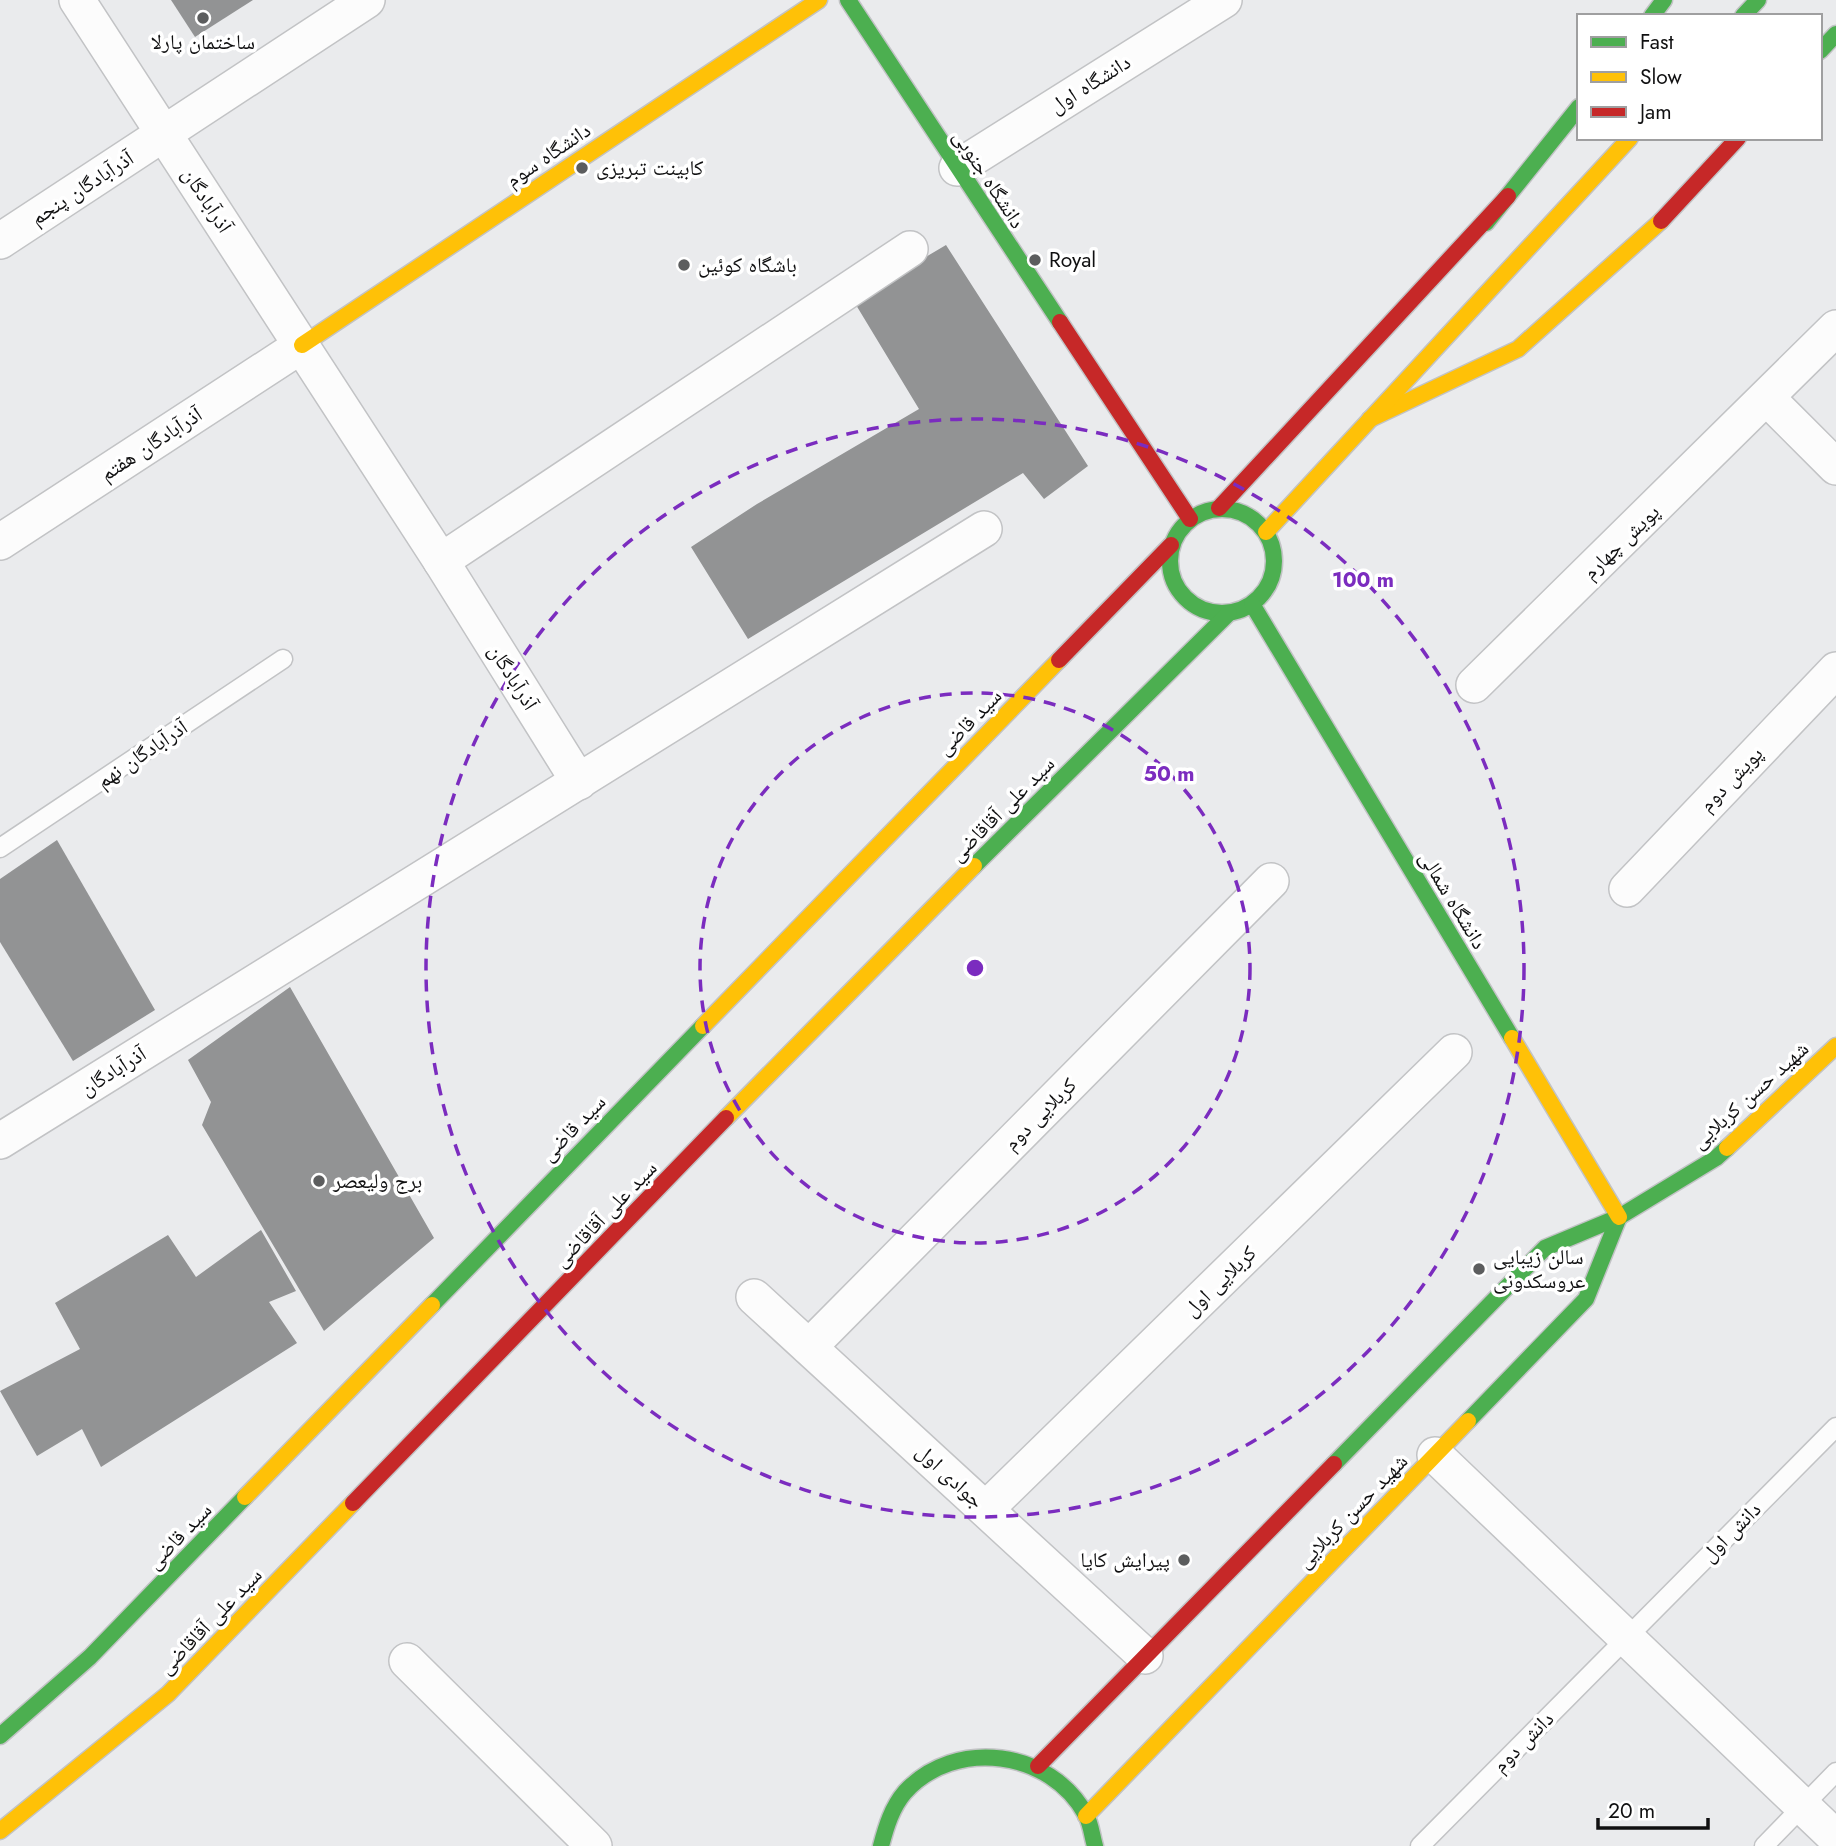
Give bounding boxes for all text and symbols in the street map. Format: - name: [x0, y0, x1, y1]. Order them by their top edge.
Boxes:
- marker: ساختمان پارلا: [195, 10, 211, 26]
- legend: [1577, 14, 1822, 140]
- place label: ساختمان پارلا: [151, 27, 255, 57]
- text: Fast: [1640, 27, 1673, 57]
- street label: دانشگاه اول: [1044, 47, 1136, 121]
- text: Slow: [1640, 62, 1682, 92]
- text: Jam: [1637, 97, 1672, 127]
- street label: دانشگاه سوم: [499, 115, 597, 195]
- street label: دانشگاه جنوبی: [946, 124, 1032, 234]
- street label: آذرآبادگان پنجم: [25, 143, 140, 233]
- place label: کابینت تبریزی: [596, 153, 704, 183]
- marker: کابینت تبریزی: [574, 160, 590, 176]
- street label: آذرآبادگان: [175, 161, 240, 239]
- place label: Royal: [1049, 245, 1096, 275]
- place label: باشگاه کوئین: [698, 250, 797, 280]
- marker: Royal: [1027, 252, 1043, 268]
- marker: باشگاه کوئین: [676, 257, 692, 273]
- street label: آذرآبادگان هفتم: [94, 399, 209, 488]
- street label: پویش چهارم: [1576, 498, 1666, 586]
- text: 100 m: [1332, 565, 1394, 595]
- street label: آذرآبادگان: [481, 638, 545, 716]
- street label: سید قاضی: [929, 682, 1009, 762]
- street label: آذرآبادگان نهم: [90, 712, 194, 796]
- street label: پویش دوم: [1692, 740, 1770, 818]
- street label: سید علی آقاقاضی: [942, 749, 1062, 869]
- text: 50 m: [1144, 759, 1194, 789]
- street label: دانشگاه شمالی: [1412, 845, 1494, 955]
- centre of rings: [963, 956, 987, 980]
- street label: شهید حسن کربلایی: [1685, 1034, 1815, 1156]
- street label: آذرآبادگان: [74, 1039, 152, 1103]
- street label: کربلایی دوم: [997, 1070, 1084, 1157]
- street label: سید قاضی: [533, 1088, 613, 1168]
- street label: سید علی آقاقاضی: [546, 1154, 664, 1274]
- place label: برج ولیعصر: [332, 1166, 422, 1196]
- marker: برج ولیعصر: [311, 1173, 327, 1189]
- street label: کربلایی اول: [1177, 1238, 1263, 1323]
- place label: سالن زیبایی عروسکدونی: [1493, 1242, 1586, 1296]
- marker: سالن زیبایی عروسکدونی: [1471, 1261, 1487, 1277]
- street label: جوادی اول: [909, 1437, 991, 1515]
- street label: شهید حسن کربلایی: [1289, 1447, 1415, 1575]
- street label: دانش اول: [1694, 1495, 1768, 1569]
- street label: سید قاضی: [139, 1496, 219, 1576]
- place label: پیرایش کایا: [1080, 1545, 1170, 1575]
- marker: پیرایش کایا: [1176, 1552, 1192, 1568]
- street label: سید علی آقاقاضی: [151, 1561, 269, 1681]
- street label: دانش دوم: [1486, 1705, 1560, 1779]
- scale bar: [1598, 1786, 1708, 1830]
- text: 20 m: [1608, 1796, 1655, 1826]

